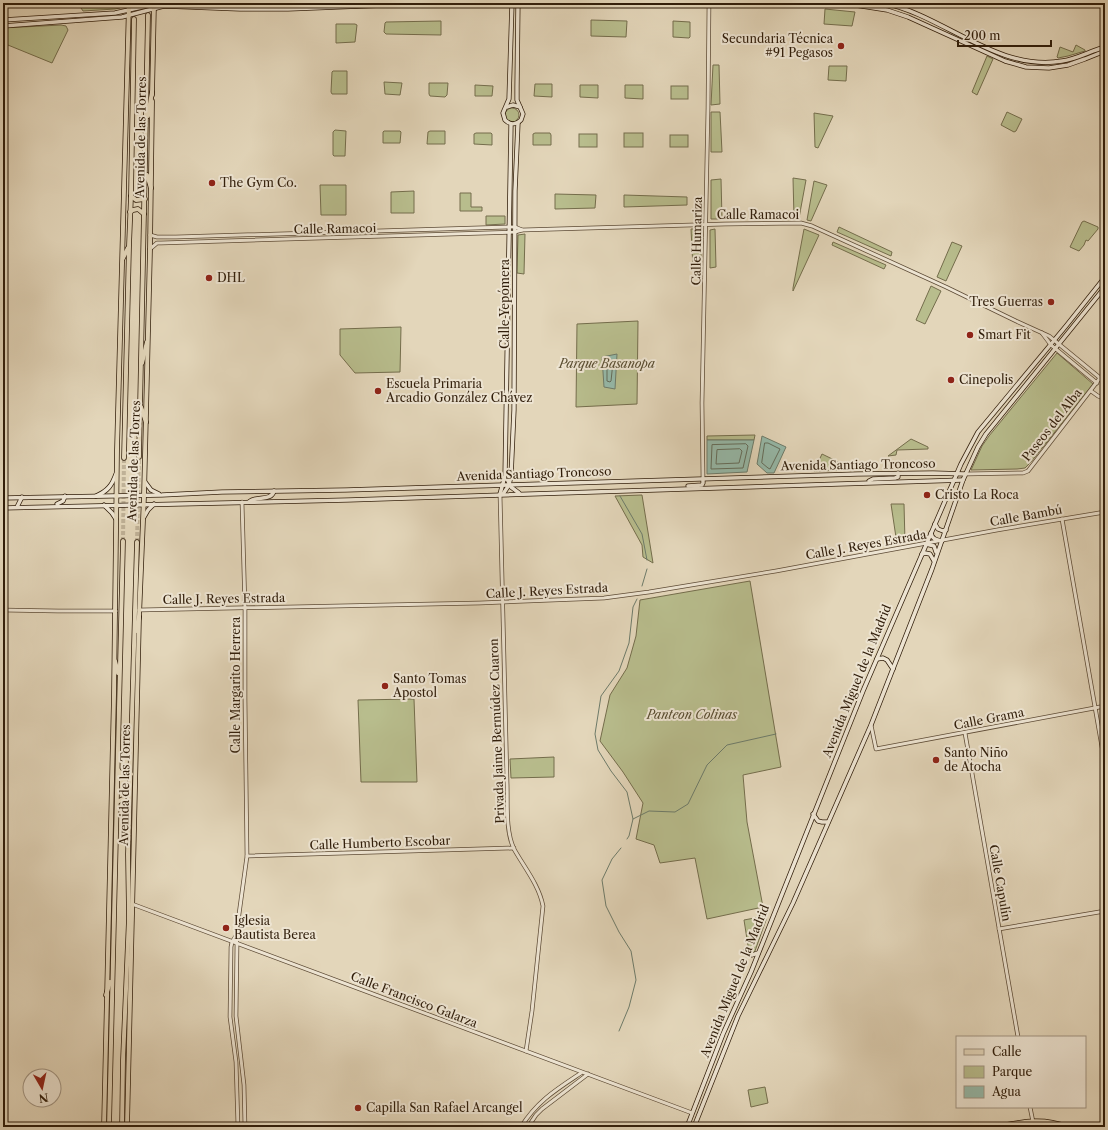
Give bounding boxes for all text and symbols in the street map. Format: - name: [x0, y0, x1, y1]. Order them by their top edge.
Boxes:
- scale bar: [958, 22, 1051, 48]
- text: 200 m: [964, 28, 1001, 43]
- place label: Secundaria Técnica #91 Pegasos: [722, 31, 834, 60]
- marker: Secundaria Técnica #91 Pegasos: [836, 41, 846, 51]
- street label: Avenida de las Torres: [132, 76, 149, 199]
- place label: The Gym Co.: [220, 175, 297, 190]
- marker: The Gym Co.: [207, 178, 217, 188]
- street label: Calle Humariza: [688, 196, 705, 286]
- street label: Calle Ramacoi: [717, 207, 800, 222]
- street label: Calle Ramacoi: [294, 220, 377, 237]
- street label: Calle Yepómera: [497, 258, 512, 349]
- place label: DHL: [217, 270, 245, 285]
- marker: DHL: [204, 273, 214, 283]
- place label: Tres Guerras: [969, 294, 1043, 309]
- marker: Tres Guerras: [1046, 297, 1056, 307]
- place label: Smart Fit: [978, 327, 1032, 342]
- marker: Smart Fit: [965, 330, 975, 340]
- park label: Parque Basanopa: [558, 356, 655, 371]
- place label: Cinepolis: [959, 372, 1013, 387]
- marker: Cinepolis: [946, 375, 956, 385]
- place label: Escuela Primaria Arcadio González Chávez: [385, 376, 533, 405]
- street label: Paseos del Alba: [1019, 385, 1085, 464]
- marker: Escuela Primaria Arcadio González Chávez: [373, 386, 383, 396]
- street label: Avenida de las Torres: [124, 400, 143, 523]
- street label: Avenida Santiago Troncoso: [779, 456, 936, 473]
- street label: Avenida Santiago Troncoso: [455, 463, 612, 484]
- place label: Cristo La Roca: [935, 487, 1019, 502]
- marker: Cristo La Roca: [922, 490, 932, 500]
- street label: Calle Bambú: [989, 502, 1064, 529]
- street label: Calle J. Reyes Estrada: [804, 526, 928, 563]
- street label: Calle J. Reyes Estrada: [485, 580, 609, 601]
- street label: Calle J. Reyes Estrada: [163, 590, 286, 607]
- street label: Avenida Miguel de la Madrid: [819, 601, 894, 760]
- street label: Calle Margarito Herrera: [228, 616, 243, 753]
- street label: Privada Jaime Bermúdez Cuaron: [486, 638, 507, 824]
- place label: Santo Tomas Apostol: [392, 671, 466, 700]
- marker: Santo Tomas Apostol: [380, 681, 390, 691]
- street label: Calle Grama: [953, 704, 1026, 733]
- park label: Panteon Colinas: [646, 707, 738, 722]
- street label: Avenida de las Torres: [116, 724, 133, 847]
- place label: Santo Niño de Atocha: [944, 745, 1008, 774]
- marker: Santo Niño de Atocha: [931, 755, 941, 765]
- street label: Calle Humberto Escobar: [309, 833, 451, 852]
- street label: Calle Capulín: [986, 843, 1015, 923]
- street label: Avenida Miguel de la Madrid: [697, 901, 772, 1060]
- place label: Iglesia Bautista Berea: [234, 913, 316, 942]
- marker: Iglesia Bautista Berea: [221, 923, 231, 933]
- street label: Calle Francisco Galarza: [349, 968, 480, 1031]
- legend: [956, 1036, 1086, 1108]
- text: Calle: [992, 1044, 1022, 1059]
- text: Parque: [992, 1064, 1033, 1079]
- north arrow: [22, 1068, 62, 1108]
- text: Agua: [991, 1084, 1022, 1099]
- text: N: [37, 1090, 49, 1106]
- place label: Capilla San Rafael Arcangel: [366, 1100, 523, 1115]
- marker: Capilla San Rafael Arcangel: [353, 1103, 363, 1113]

